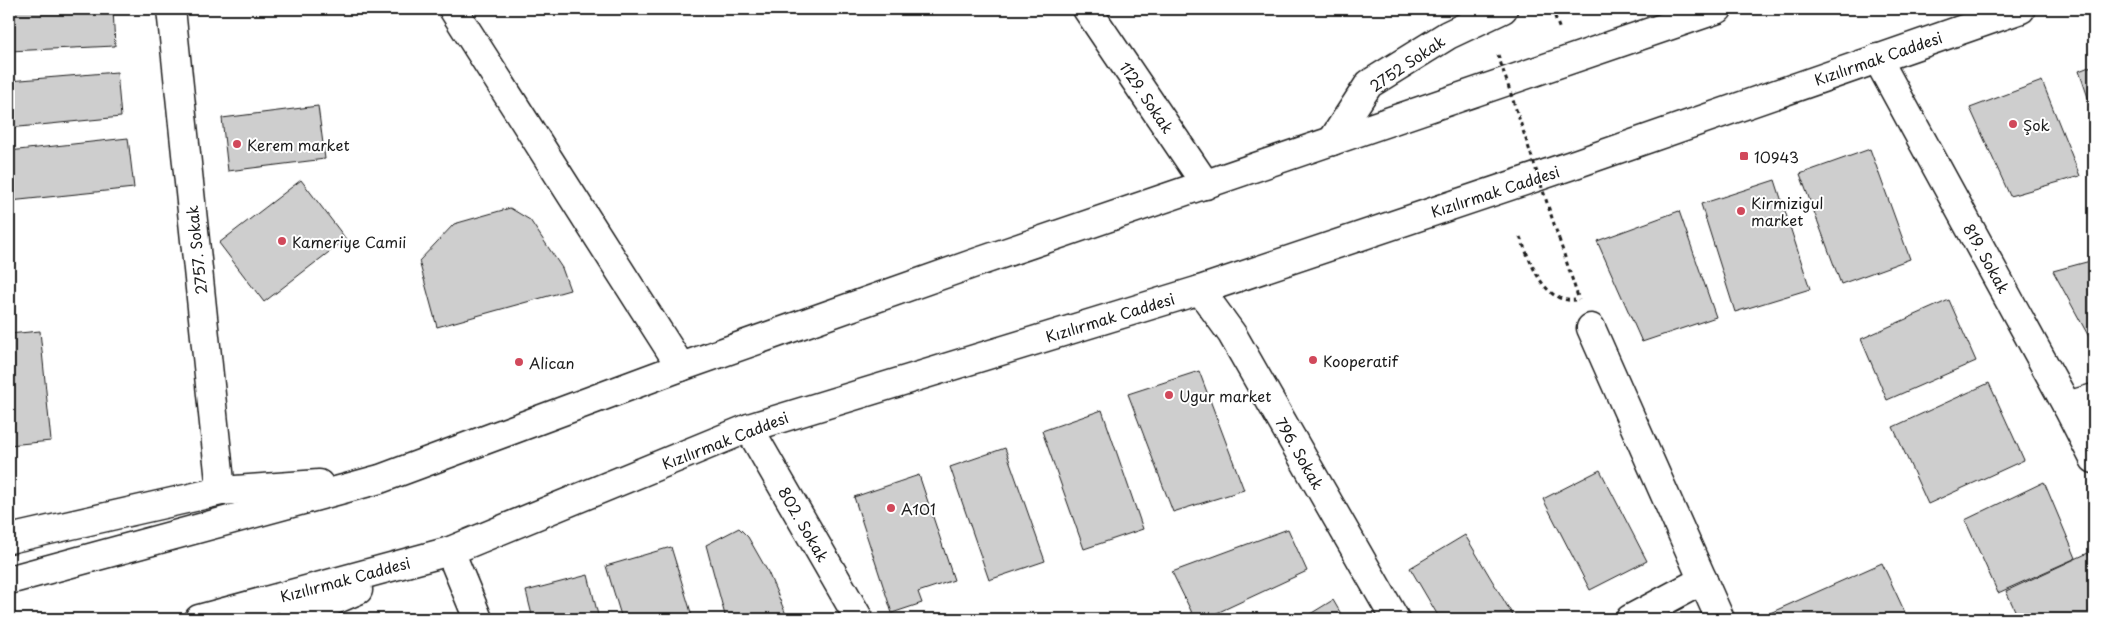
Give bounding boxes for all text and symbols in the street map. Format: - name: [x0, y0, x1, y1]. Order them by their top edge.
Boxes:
- street label: Kızılırmak Caddesi: [1811, 25, 1945, 91]
- street label: 2752 Sokak: [1365, 29, 1450, 97]
- street label: 1129. Sokak: [1114, 56, 1180, 138]
- place label: Şok: [2023, 113, 2050, 136]
- marker: Şok: [2007, 118, 2019, 130]
- place label: Kerem market: [247, 133, 350, 156]
- marker: Kerem market: [231, 138, 243, 150]
- place label: 10943: [1754, 145, 1799, 168]
- marker: 10943: [1738, 150, 1750, 162]
- street label: Kızılırmak Caddesi: [1428, 159, 1562, 223]
- place label: Kirmizigul market: [1751, 191, 1823, 231]
- street label: 2757. Sokak: [180, 204, 212, 296]
- marker: Kirmizigul market: [1735, 205, 1747, 217]
- street label: 819. Sokak: [1958, 219, 2016, 298]
- place label: Kameriye Camii: [292, 230, 406, 253]
- marker: Kameriye Camii: [276, 235, 288, 247]
- street label: Kızılırmak Caddesi: [1043, 286, 1177, 348]
- place label: Kooperatif: [1323, 349, 1399, 372]
- place label: Alican: [529, 351, 575, 374]
- marker: Kooperatif: [1307, 354, 1319, 366]
- marker: Alican: [513, 356, 525, 368]
- place label: Ugur market: [1179, 384, 1271, 407]
- marker: Ugur market: [1163, 389, 1175, 401]
- street label: Kızılırmak Caddesi: [658, 405, 792, 475]
- street label: 796. Sokak: [1270, 413, 1330, 494]
- street label: 802. Sokak: [773, 482, 835, 566]
- place label: A101: [901, 497, 936, 520]
- marker: A101: [885, 502, 897, 514]
- street label: Kızılırmak Caddesi: [277, 551, 413, 607]

